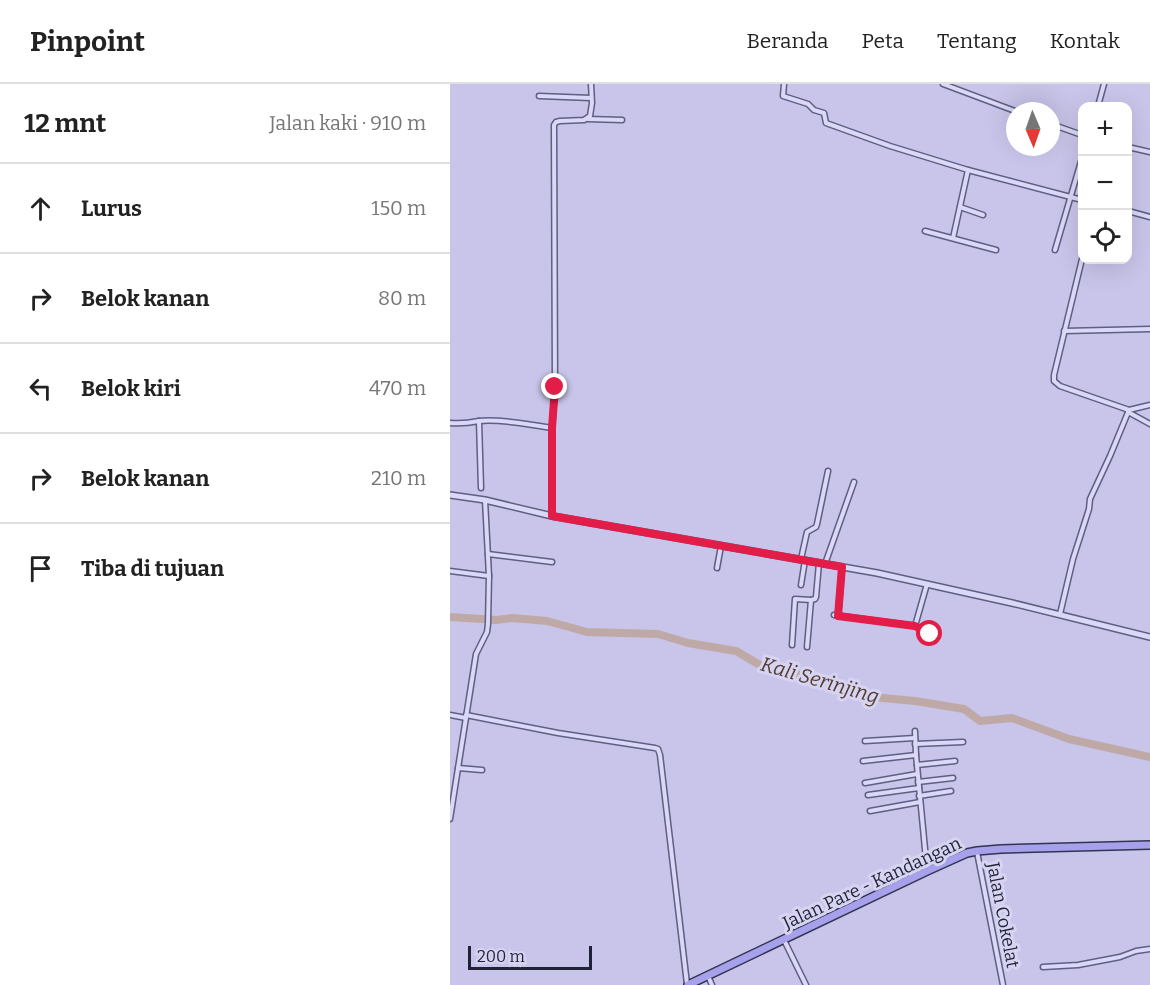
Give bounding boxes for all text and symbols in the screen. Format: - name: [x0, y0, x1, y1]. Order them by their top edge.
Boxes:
- text: Pinpoint: [30, 25, 145, 58]
- text: Beranda: [747, 28, 828, 54]
- text: Peta: [861, 28, 904, 54]
- text: Tentang: [937, 28, 1017, 54]
- text: Kontak: [1050, 28, 1120, 54]
- north arrow: [1006, 102, 1060, 156]
- map controls: [1078, 102, 1132, 264]
- button: +: [1078, 102, 1132, 156]
- text: 12 mnt: [24, 108, 106, 139]
- text: Jalan kaki · 910 m: [269, 111, 426, 135]
- button: −: [1078, 156, 1132, 210]
- icon: ahead: [24, 192, 57, 225]
- text: Lurus: [81, 195, 142, 222]
- text: 150 m: [371, 196, 426, 220]
- button: locate: [1078, 210, 1132, 264]
- icon: right: [24, 282, 57, 315]
- text: Belok kanan: [81, 285, 209, 312]
- text: 80 m: [378, 286, 426, 310]
- icon: left: [24, 372, 57, 405]
- route end: [541, 373, 567, 399]
- text: Belok kiri: [81, 375, 181, 402]
- text: 470 m: [369, 376, 426, 400]
- icon: right: [24, 462, 57, 495]
- text: Belok kanan: [81, 465, 209, 492]
- text: 210 m: [371, 466, 426, 490]
- icon: arrive: [24, 552, 57, 585]
- text: Tiba di tujuan: [81, 555, 224, 582]
- route start: [916, 620, 942, 646]
- water label: Kali Serinjing: [758, 652, 882, 709]
- street label: Jalan Pare - Kandangan: [778, 832, 965, 934]
- street label: Jalan Cokelat: [982, 859, 1024, 970]
- scale bar: [468, 943, 592, 970]
- text: 200 m: [477, 947, 525, 966]

